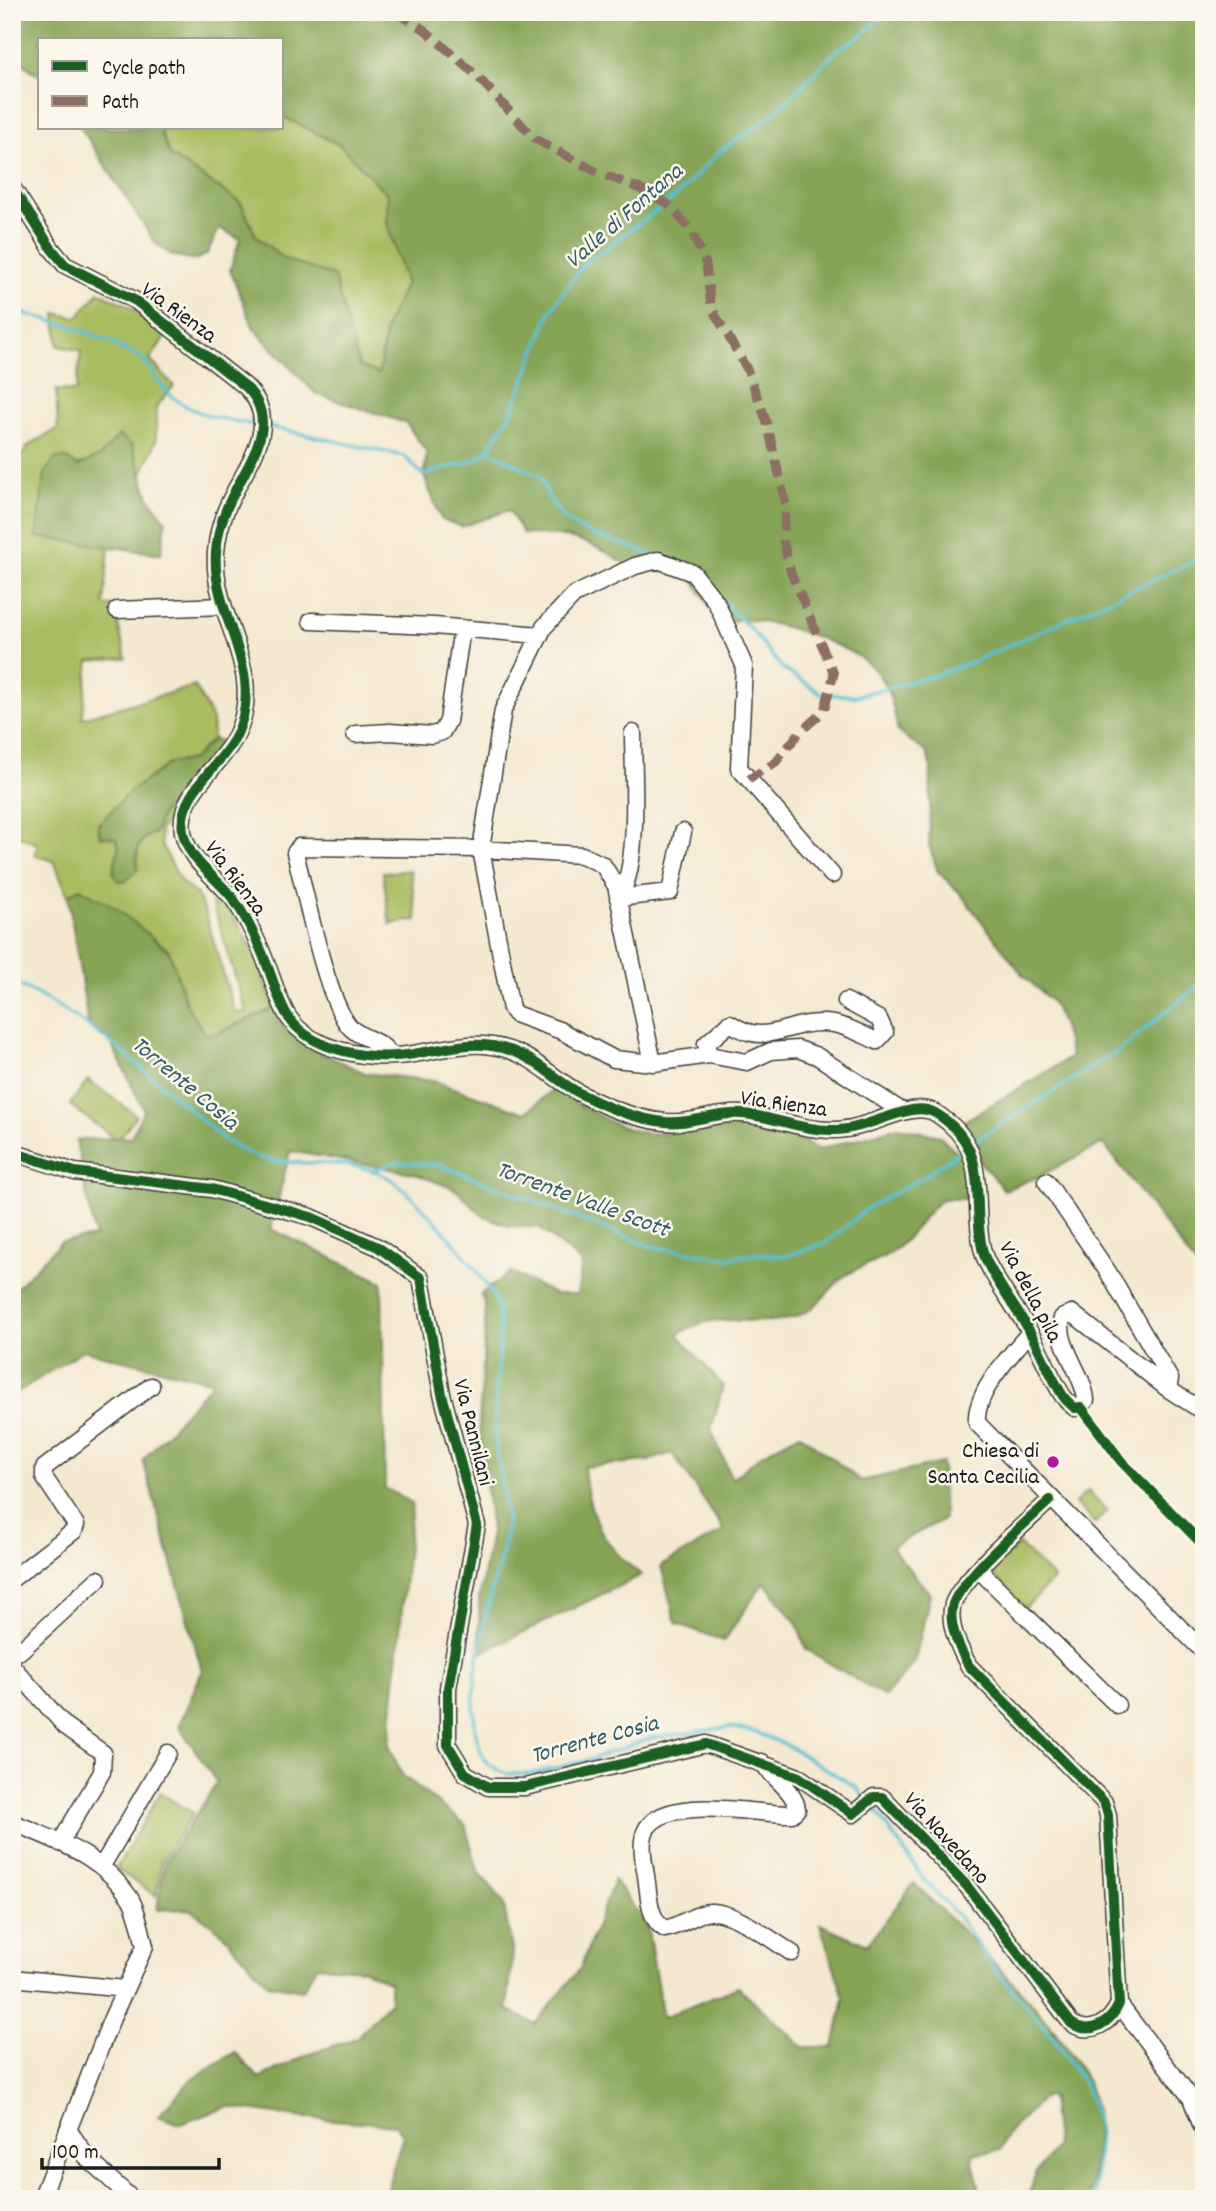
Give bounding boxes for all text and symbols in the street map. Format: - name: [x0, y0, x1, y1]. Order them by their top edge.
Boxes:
- legend: [38, 38, 284, 130]
- text: Cycle path: [102, 55, 185, 85]
- text: Path: [102, 89, 139, 119]
- water label: Valle di Fontana: [559, 155, 693, 278]
- street label: Via Rienza: [133, 275, 224, 353]
- street label: Via Rienza: [195, 834, 274, 925]
- water label: Torrente Cosia: [123, 1029, 246, 1140]
- street label: Via Rienza: [738, 1083, 830, 1128]
- water label: Torrente Valle Scott: [491, 1154, 675, 1249]
- street label: Via della pila: [988, 1236, 1070, 1350]
- street label: Via Pannilani: [442, 1376, 501, 1490]
- place label: Chiesa di Santa Cecilia: [927, 1436, 1040, 1495]
- marker: Chiesa di Santa Cecilia: [1045, 1454, 1061, 1470]
- water label: Torrente Cosia: [527, 1707, 664, 1774]
- street label: Via Navedano: [894, 1785, 996, 1893]
- scale bar: [42, 2127, 219, 2171]
- text: 100 m: [52, 2139, 99, 2169]

